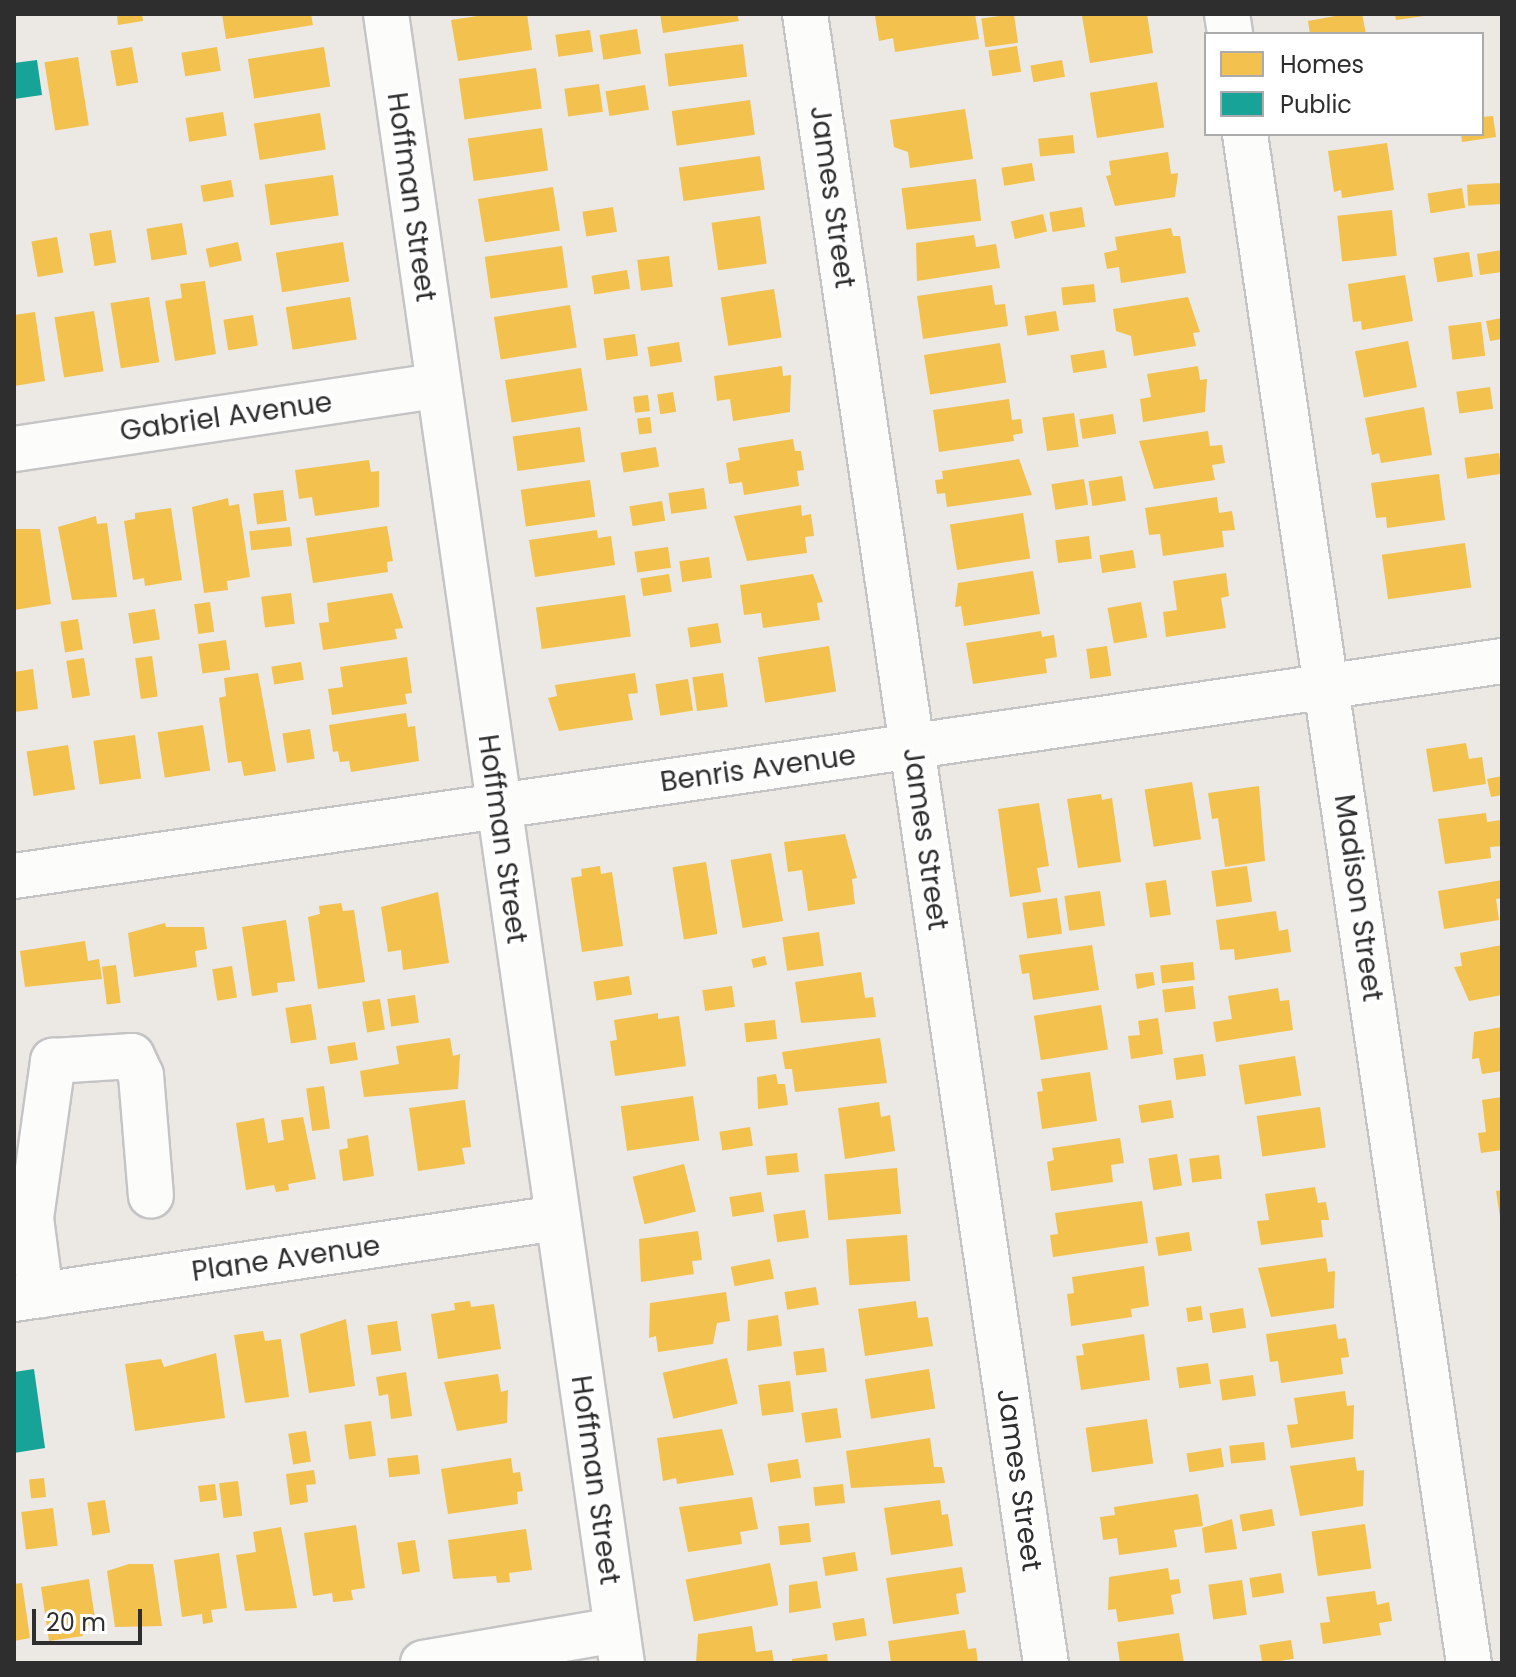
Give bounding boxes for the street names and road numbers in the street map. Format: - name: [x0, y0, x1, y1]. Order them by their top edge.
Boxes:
- street label: Hoffman Street: [380, 90, 442, 304]
- street label: James Street: [803, 104, 861, 290]
- street label: Gabriel Avenue: [118, 385, 334, 449]
- street label: Hoffman Street: [471, 732, 533, 946]
- street label: Benris Avenue: [658, 739, 858, 799]
- street label: James Street: [896, 746, 954, 932]
- street label: Madison Street: [1327, 792, 1389, 1004]
- street label: Plane Avenue: [190, 1229, 382, 1289]
- street label: Hoffman Street: [564, 1373, 626, 1587]
- street label: James Street: [990, 1387, 1048, 1573]

